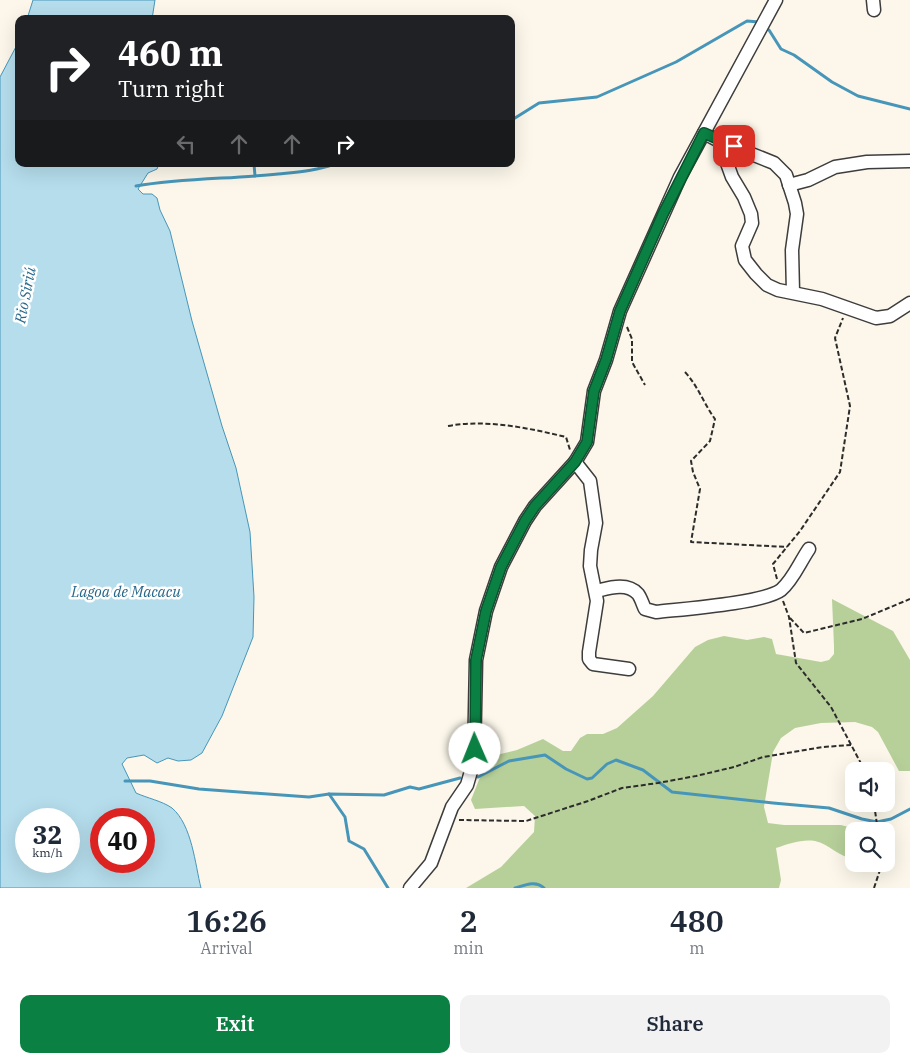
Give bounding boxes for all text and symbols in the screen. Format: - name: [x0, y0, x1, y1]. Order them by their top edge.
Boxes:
- text: 460 m: [118, 30, 223, 76]
- icon: right: [35, 35, 100, 100]
- text: Turn right: [118, 74, 225, 103]
- pin: [713, 125, 755, 167]
- icon: left: [172, 130, 200, 158]
- icon: ahead: [225, 130, 253, 158]
- icon: ahead: [278, 130, 306, 158]
- icon: right: [331, 130, 359, 158]
- icon: arrive: [720, 132, 748, 160]
- water label: Rio Siriú: [10, 265, 40, 326]
- water label: Lagoa de Macacu: [70, 582, 181, 601]
- position arrow: [448, 722, 500, 774]
- map controls: [845, 762, 895, 872]
- button: sound: [845, 762, 895, 812]
- speed limit sign: 40: [90, 808, 155, 873]
- text: 32: [32, 818, 63, 851]
- button: search: [845, 822, 895, 872]
- text: km/h: [32, 845, 63, 860]
- text: 16:26: [186, 901, 267, 940]
- text: 2: [459, 901, 477, 940]
- text: 480: [670, 901, 724, 940]
- text: Arrival: [201, 938, 253, 958]
- text: min: [453, 938, 484, 958]
- text: m: [689, 938, 704, 958]
- button: Exit: [20, 995, 450, 1053]
- button: Share: [460, 995, 890, 1053]

